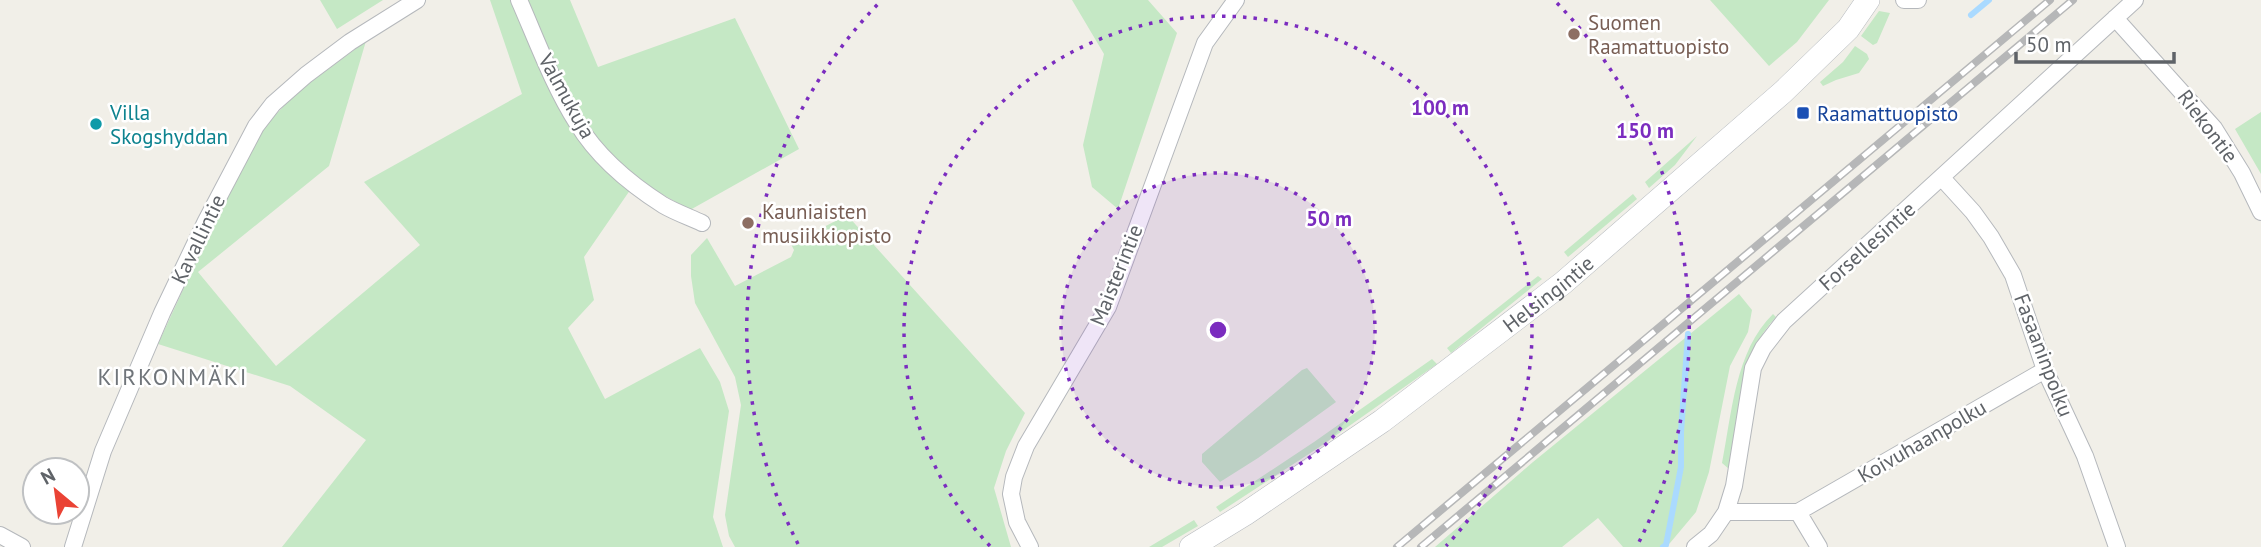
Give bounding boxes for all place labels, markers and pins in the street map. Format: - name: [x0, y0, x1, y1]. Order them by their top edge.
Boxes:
- place label: Suomen Raamattuopisto: [1588, 9, 1729, 60]
- marker: Suomen Raamattuopisto: [1566, 26, 1582, 42]
- place label: Villa Skogshyddan: [109, 99, 228, 150]
- place label: Raamattuopisto: [1817, 100, 1958, 127]
- marker: Raamattuopisto: [1795, 105, 1811, 121]
- marker: Villa Skogshyddan: [88, 116, 104, 132]
- place label: Kauniaisten musiikkiopisto: [762, 198, 891, 249]
- marker: Kauniaisten musiikkiopisto: [740, 215, 756, 231]
- centre of rings: [1206, 318, 1230, 342]

